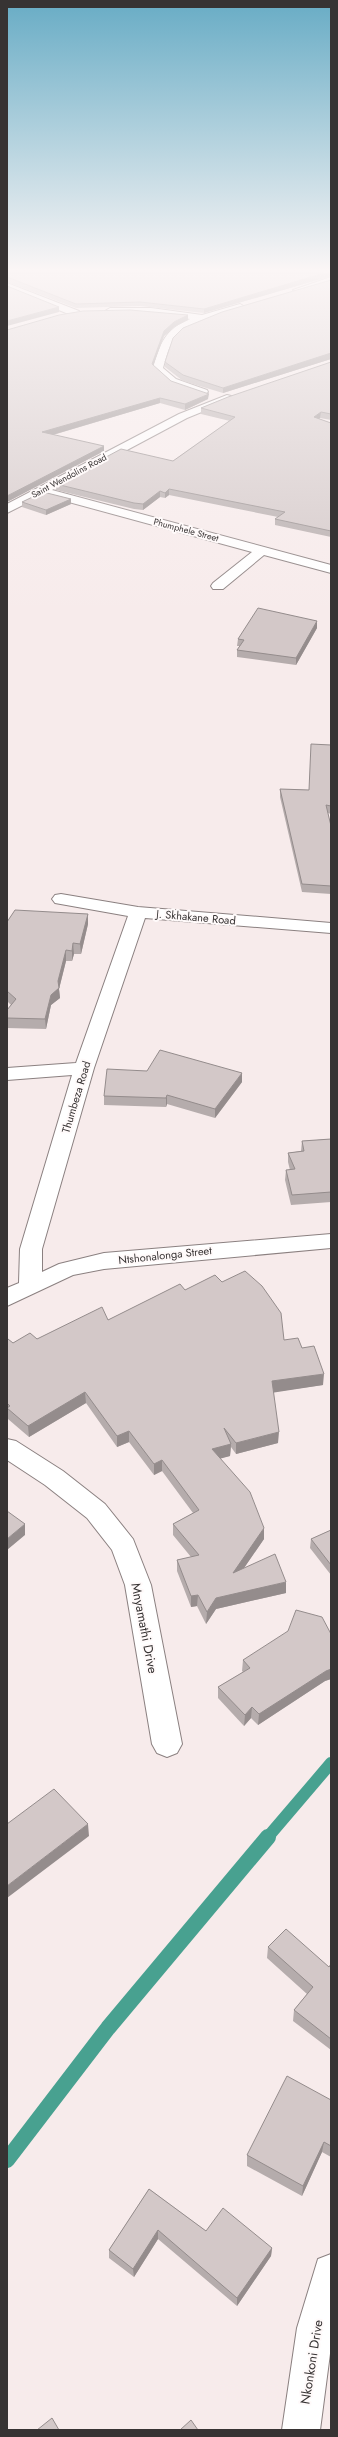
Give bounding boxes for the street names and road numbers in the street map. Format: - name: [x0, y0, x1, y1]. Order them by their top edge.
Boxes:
- street label: Saint Wendolins Road: [29, 450, 109, 501]
- street label: Phumphele Street: [152, 515, 221, 545]
- street label: J. Skhakane Road: [154, 905, 236, 928]
- street label: Thumbeza Road: [57, 1059, 95, 1135]
- street label: Ntshonalonga Street: [117, 1242, 213, 1268]
- street label: Mnyamathi Drive: [126, 1581, 163, 1675]
- street label: Nkonkoni Drive: [295, 2318, 328, 2406]

